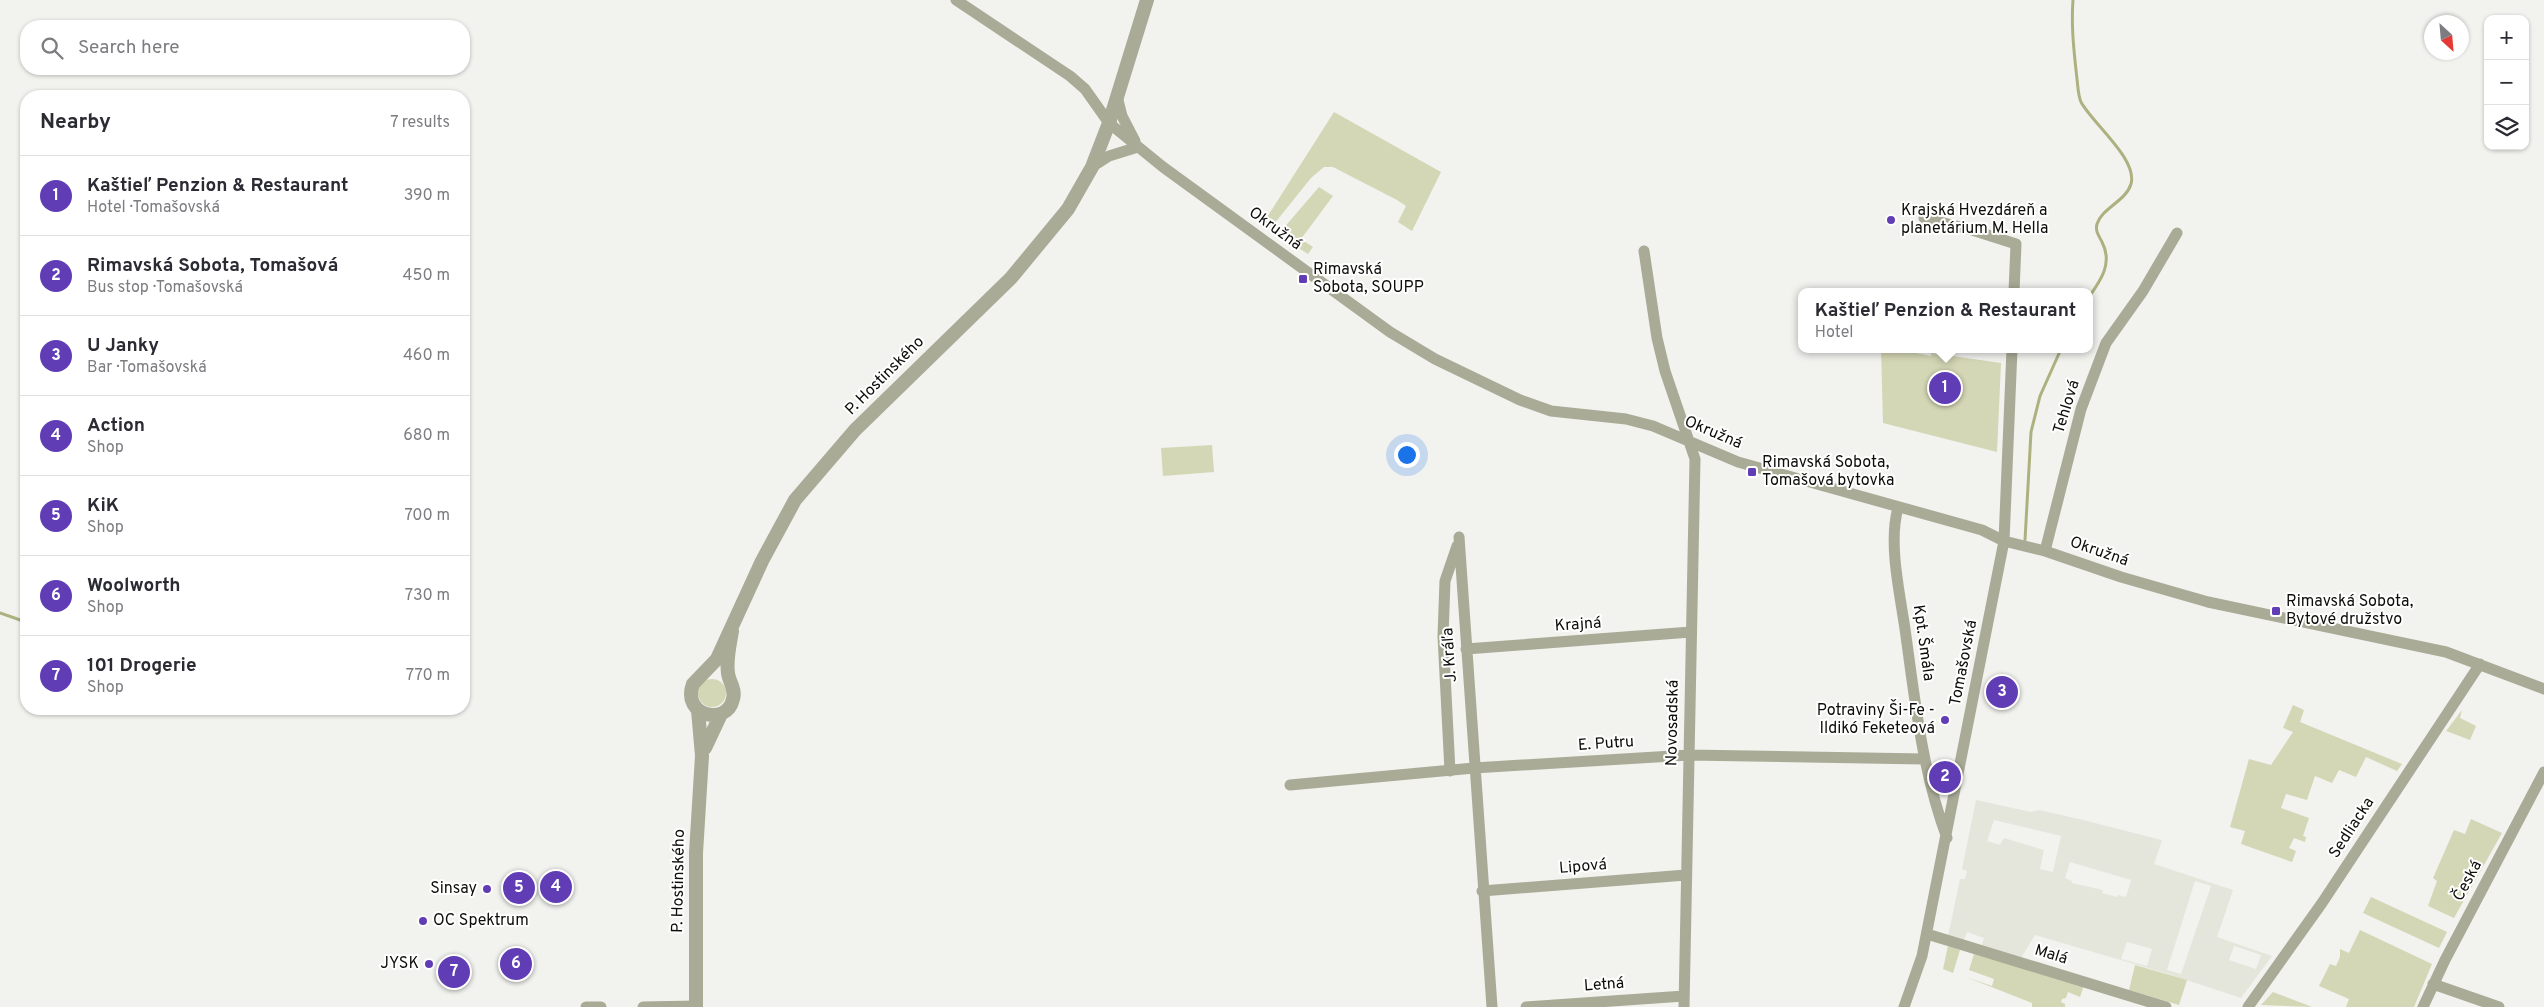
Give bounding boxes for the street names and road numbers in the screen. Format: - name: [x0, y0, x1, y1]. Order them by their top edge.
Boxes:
- street label: Okružná: [1244, 203, 1306, 255]
- street label: P. Hostinského: [841, 332, 929, 420]
- street label: Tehlová: [2049, 378, 2085, 436]
- street label: Okružná: [1681, 412, 1745, 454]
- street label: Okružná: [2067, 533, 2131, 571]
- street label: Kpt. Šmála: [1908, 603, 1940, 682]
- street label: Krajná: [1554, 613, 1602, 637]
- street label: Tomašovská: [1946, 618, 1982, 708]
- street label: J. Kráľa: [1438, 627, 1462, 683]
- street label: Novosadská: [1662, 680, 1684, 766]
- street label: E. Putru: [1577, 732, 1635, 756]
- street label: Sedliacka: [2325, 794, 2379, 862]
- street label: P. Hostinského: [668, 829, 690, 933]
- street label: Lipová: [1558, 855, 1608, 879]
- street label: Česká: [2447, 856, 2487, 905]
- street label: Malá: [2032, 941, 2070, 969]
- street label: Letná: [1583, 974, 1625, 996]

